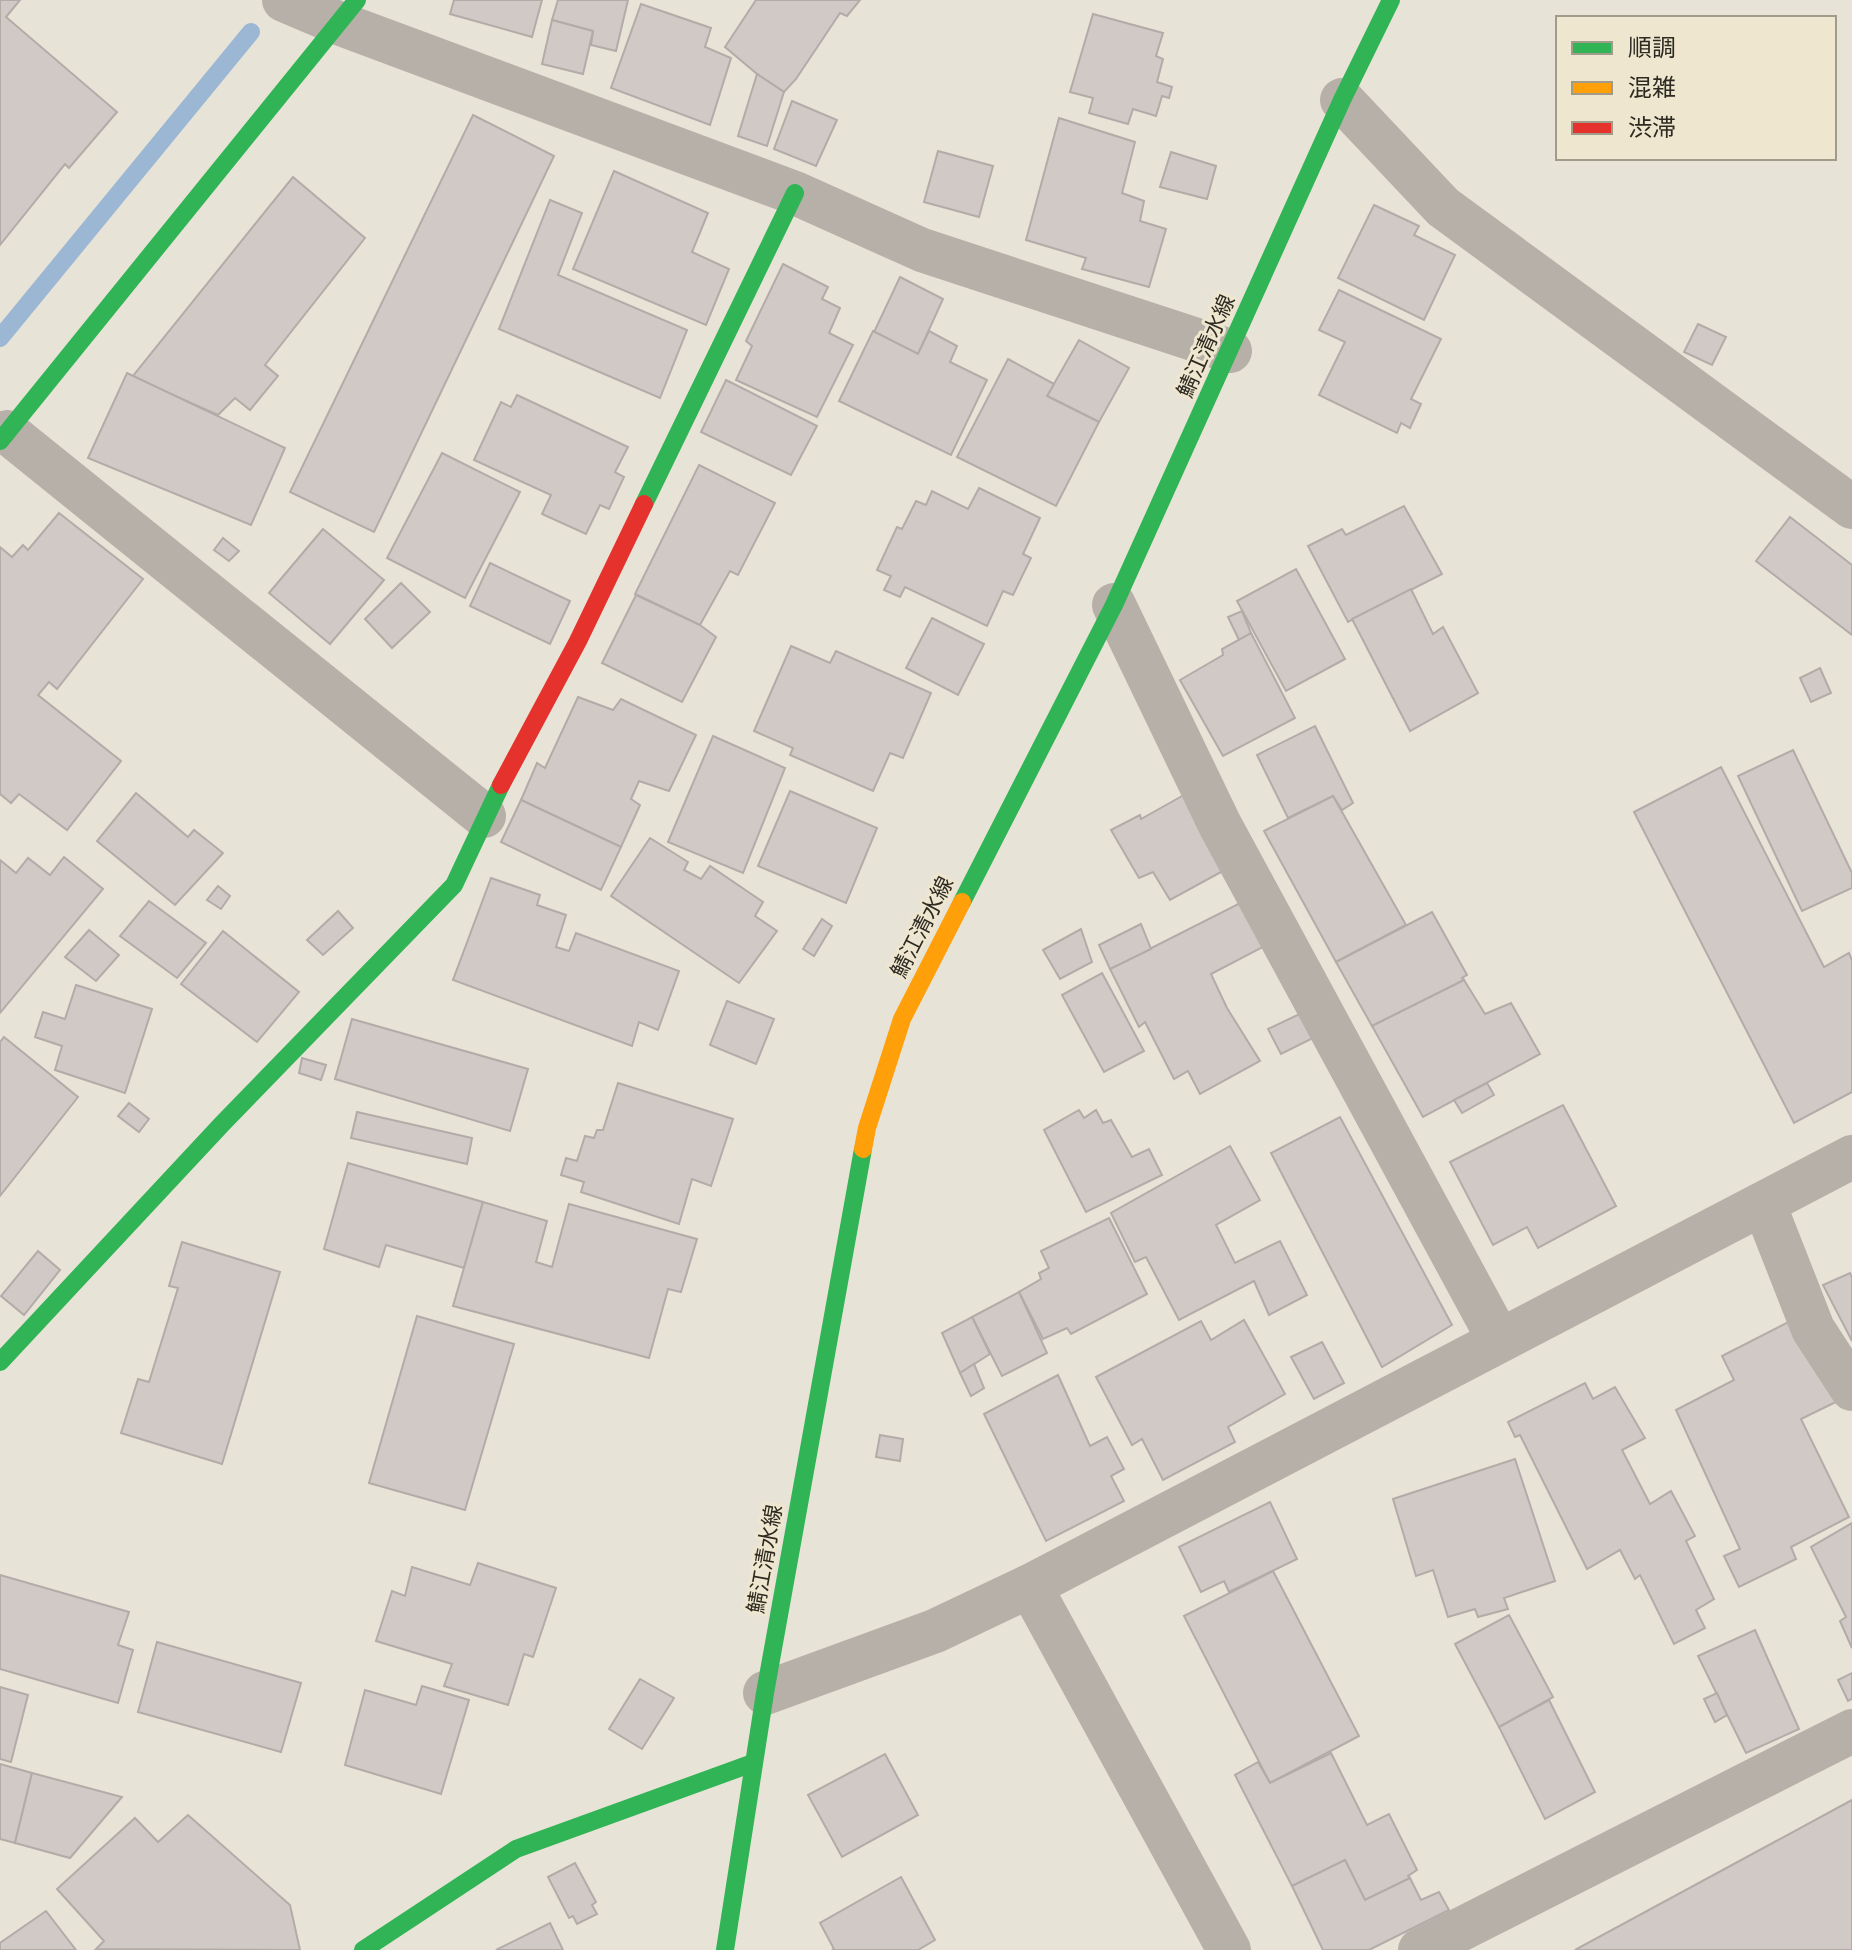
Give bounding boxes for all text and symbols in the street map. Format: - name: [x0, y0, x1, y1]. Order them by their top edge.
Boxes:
- legend: [1556, 16, 1836, 160]
- text: 順調: [1628, 34, 1676, 62]
- text: 混雑: [1628, 74, 1676, 102]
- text: 渋滞: [1628, 114, 1676, 142]
- street label: 鯖江清水線: [1172, 291, 1240, 401]
- street label: 鯖江清水線: [886, 872, 958, 982]
- street label: 鯖江清水線: [743, 1503, 787, 1615]

